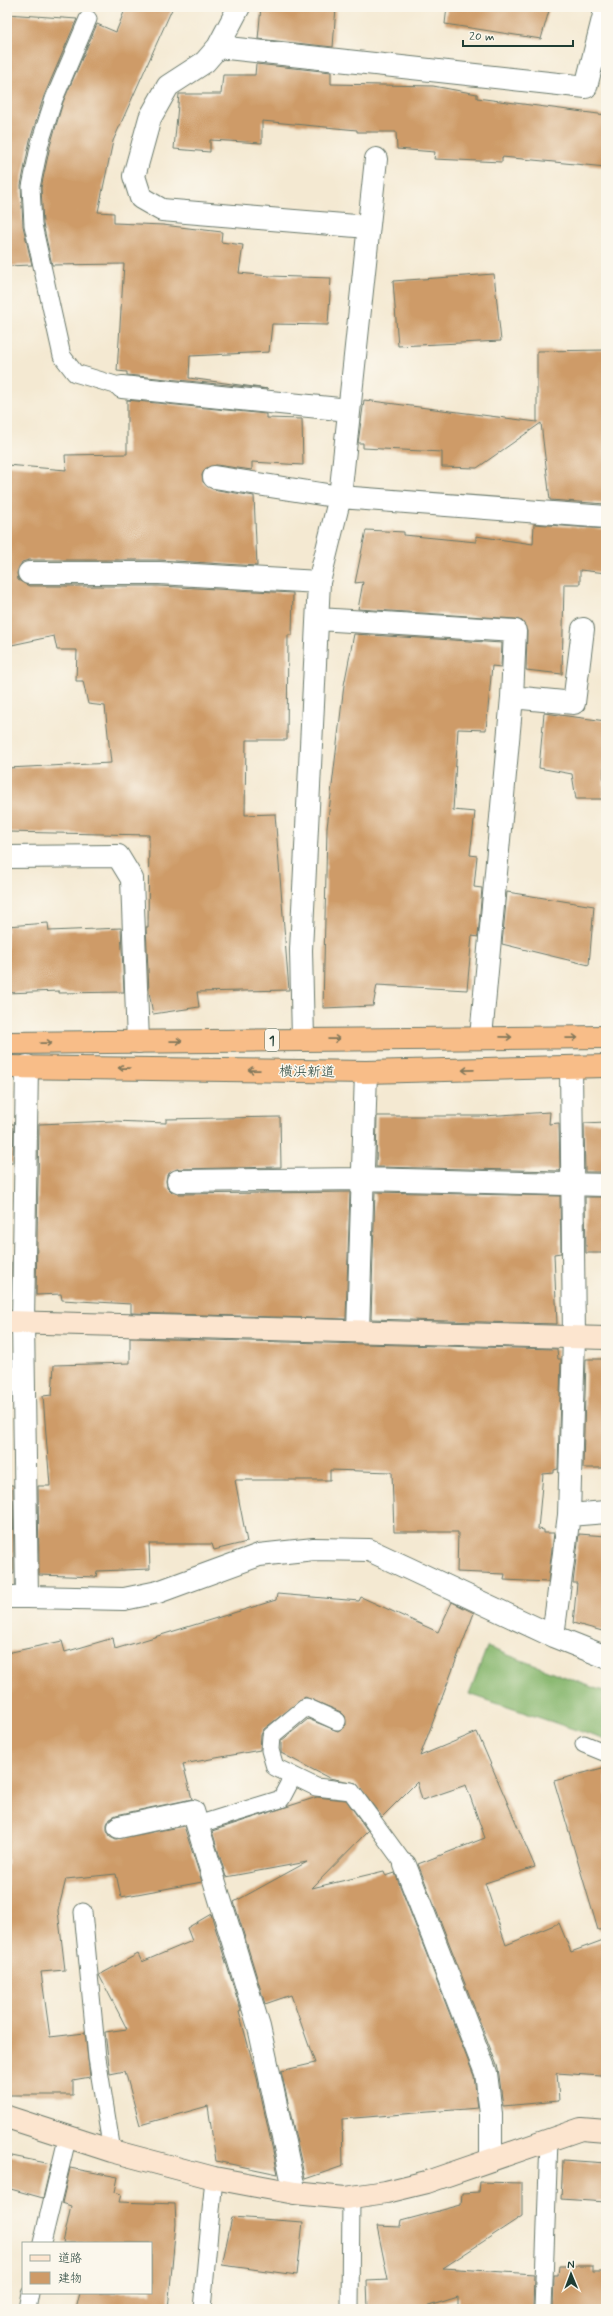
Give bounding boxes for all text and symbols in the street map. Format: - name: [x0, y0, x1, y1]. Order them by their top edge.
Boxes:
- scale bar: [463, 22, 573, 48]
- text: 20 m: [469, 29, 495, 45]
- road number: 1: [265, 1029, 279, 1051]
- one-way arrow: [499, 1034, 512, 1041]
- one-way arrow: [565, 1034, 578, 1042]
- one-way arrow: [327, 1035, 340, 1043]
- one-way arrow: [169, 1037, 182, 1045]
- one-way arrow: [39, 1039, 52, 1046]
- street label: 横浜新道: [279, 1063, 335, 1081]
- one-way arrow: [118, 1064, 131, 1072]
- one-way arrow: [248, 1066, 261, 1074]
- one-way arrow: [462, 1066, 475, 1074]
- legend: [22, 2242, 152, 2294]
- text: 道路: [58, 2251, 82, 2267]
- north arrow: [551, 2254, 591, 2294]
- text: N: [567, 2258, 575, 2272]
- text: 建物: [58, 2271, 82, 2287]

